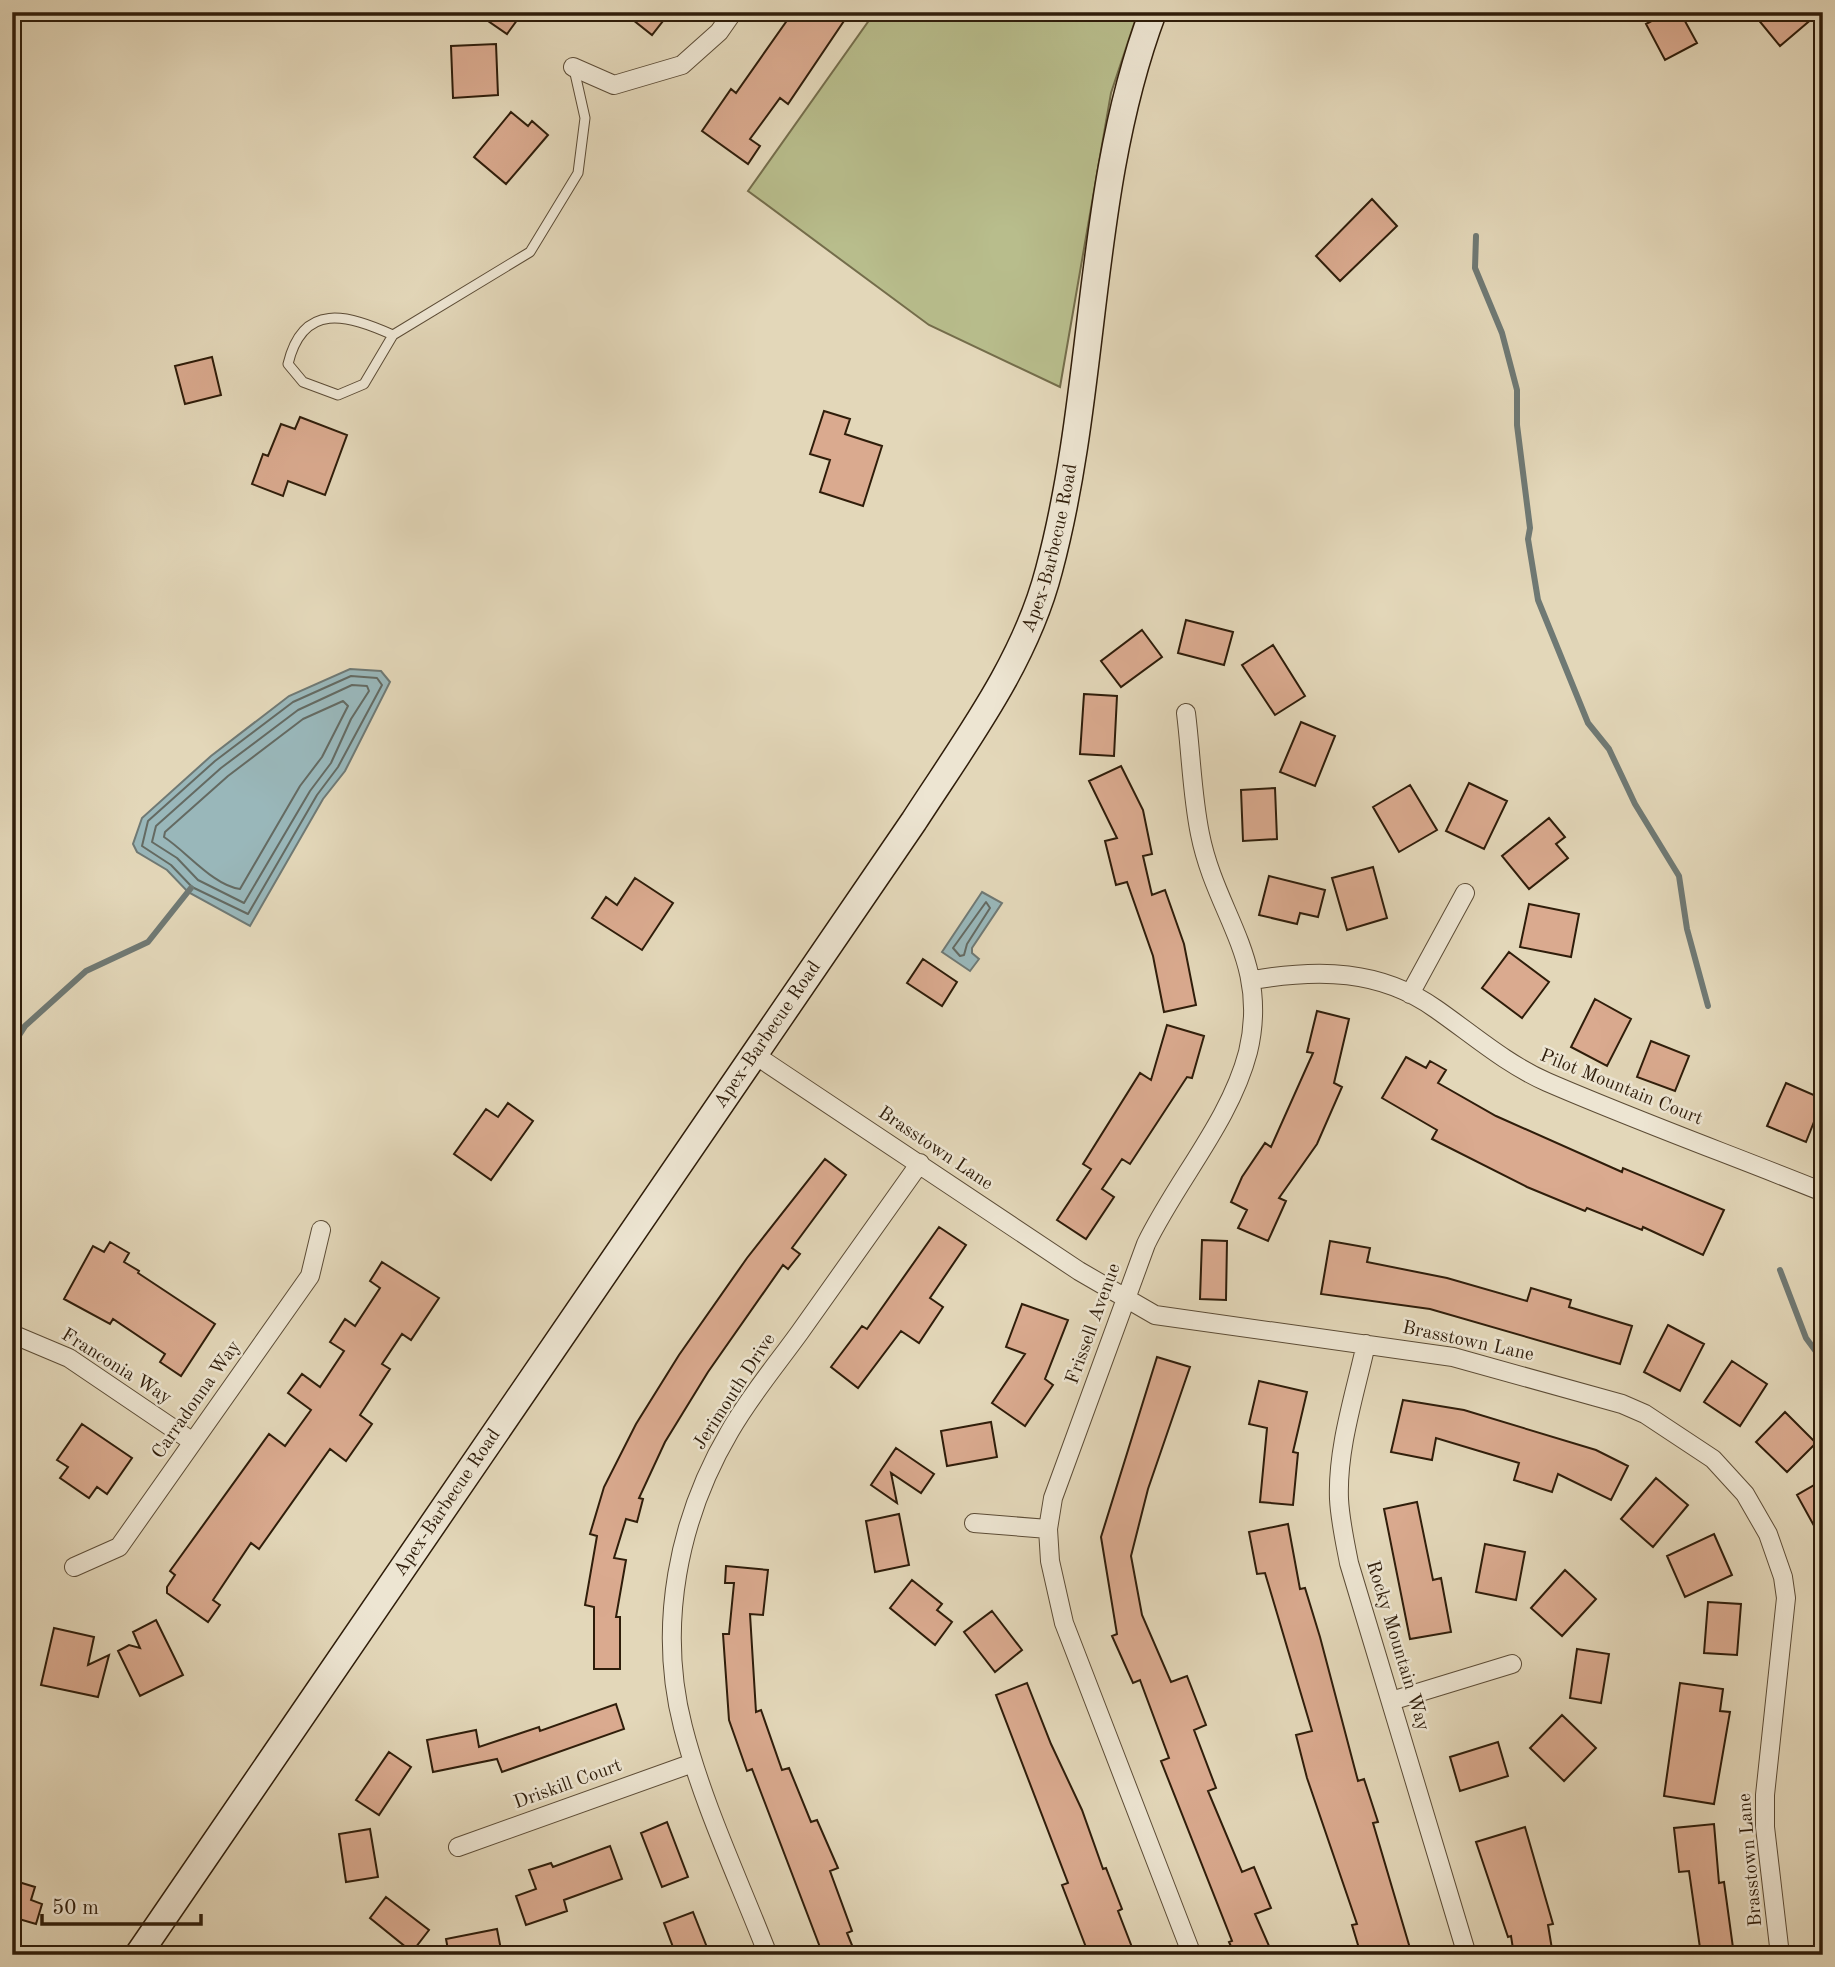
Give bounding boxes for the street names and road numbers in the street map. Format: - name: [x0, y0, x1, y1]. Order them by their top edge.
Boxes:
- street label: Apex-Barbecue Road: [1019, 462, 1081, 635]
- street label: Apex-Barbecue Road: [711, 958, 825, 1112]
- street label: Pilot Mountain Court: [1537, 1047, 1705, 1129]
- street label: Brasstown Lane: [874, 1104, 996, 1194]
- street label: Frissell Avenue: [1063, 1261, 1125, 1387]
- street label: Brasstown Lane: [1400, 1319, 1536, 1365]
- street label: Franconia Way: [58, 1326, 174, 1408]
- street label: Jerimouth Drive: [690, 1330, 780, 1454]
- street label: Carradonna Way: [149, 1337, 245, 1463]
- street label: Apex-Barbecue Road: [391, 1426, 504, 1580]
- street label: Rocky Mountain Way: [1362, 1559, 1432, 1733]
- street label: Driskill Court: [512, 1757, 624, 1813]
- street label: Brasstown Lane: [1736, 1792, 1766, 1928]

